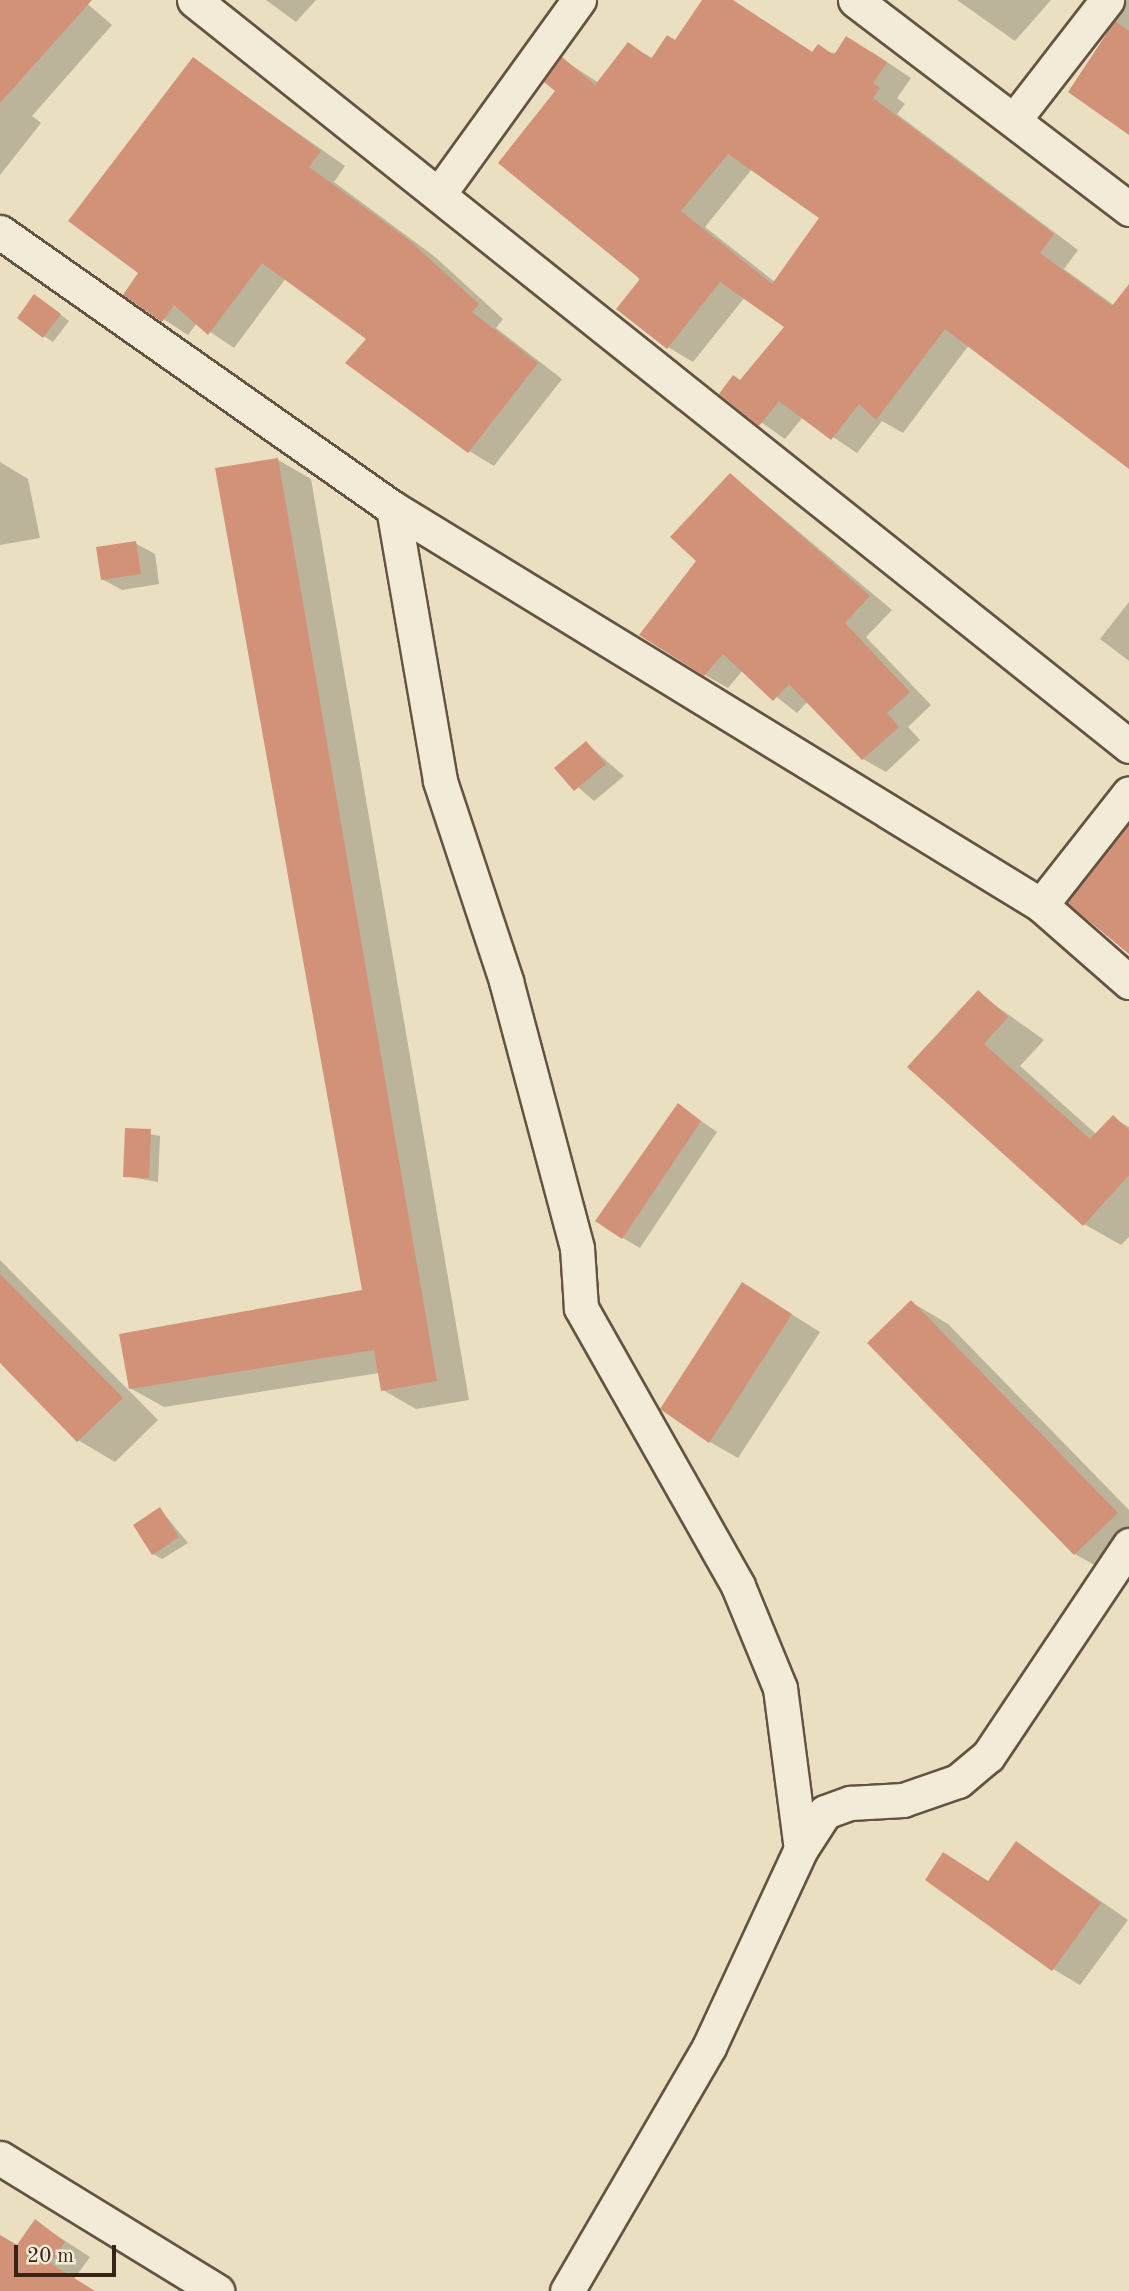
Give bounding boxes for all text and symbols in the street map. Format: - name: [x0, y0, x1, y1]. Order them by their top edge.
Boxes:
- scale bar: [18, 2232, 119, 2276]
- text: 20 m: [27, 2246, 74, 2267]

